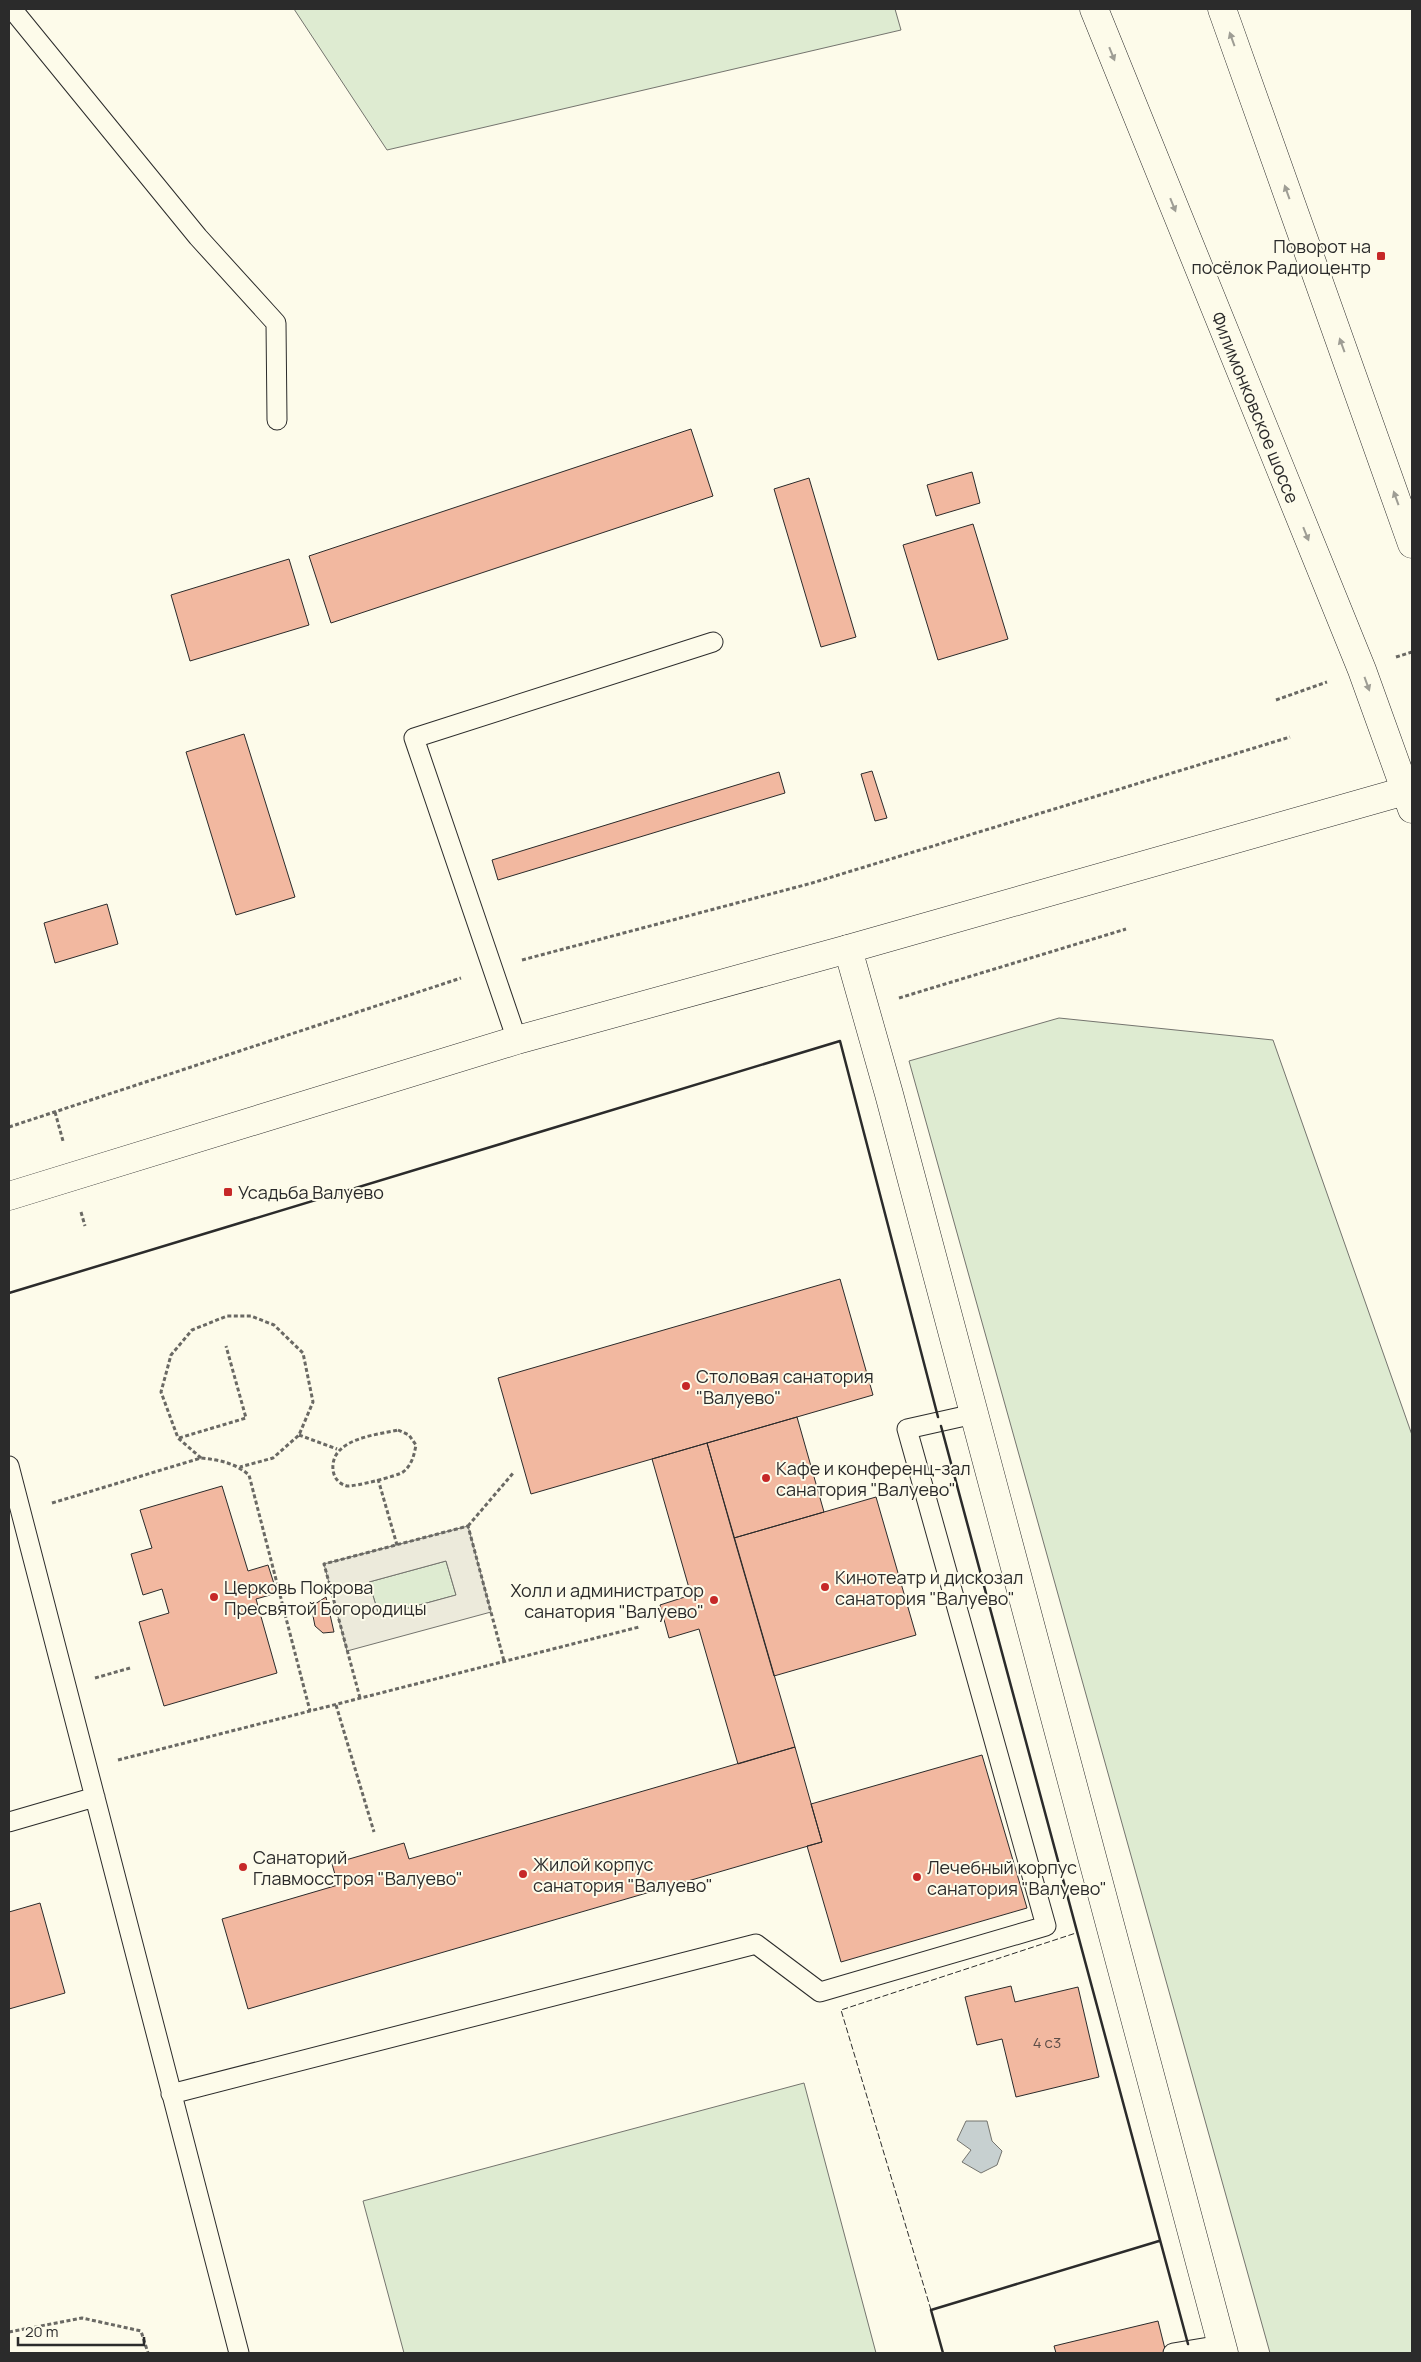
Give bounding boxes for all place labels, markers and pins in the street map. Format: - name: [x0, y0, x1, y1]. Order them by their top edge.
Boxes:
- place label: Поворот на посёлок Радиоцентр: [1192, 234, 1371, 279]
- marker: Поворот на посёлок Радиоцентр: [1375, 250, 1387, 262]
- place label: Усадьба Валуево: [238, 1180, 384, 1204]
- marker: Усадьба Валуево: [222, 1186, 234, 1198]
- place label: Столовая санатория "Валуево": [696, 1364, 874, 1409]
- marker: Столовая санатория "Валуево": [680, 1380, 692, 1392]
- place label: Кафе и конференц-зал санатория "Валуево": [776, 1456, 971, 1501]
- marker: Кафе и конференц-зал санатория "Валуево": [760, 1472, 772, 1484]
- place label: Кинотеатр и дискозал санатория "Валуево": [835, 1565, 1023, 1610]
- place label: Церковь Покрова Пресвятой Богородицы: [224, 1575, 426, 1620]
- place label: Холл и администратор санатория "Валуево": [511, 1578, 704, 1623]
- marker: Кинотеатр и дискозал санатория "Валуево": [819, 1581, 831, 1593]
- marker: Церковь Покрова Пресвятой Богородицы: [208, 1591, 220, 1603]
- marker: Холл и администратор санатория "Валуево": [708, 1594, 720, 1606]
- place label: Санаторий Главмосстроя "Валуево": [253, 1845, 463, 1890]
- place label: Жилой корпус санатория "Валуево": [533, 1852, 713, 1897]
- place label: Лечебный корпус санатория "Валуево": [927, 1855, 1107, 1900]
- marker: Санаторий Главмосстроя "Валуево": [237, 1861, 249, 1873]
- marker: Жилой корпус санатория "Валуево": [517, 1868, 529, 1880]
- marker: Лечебный корпус санатория "Валуево": [911, 1871, 923, 1883]

